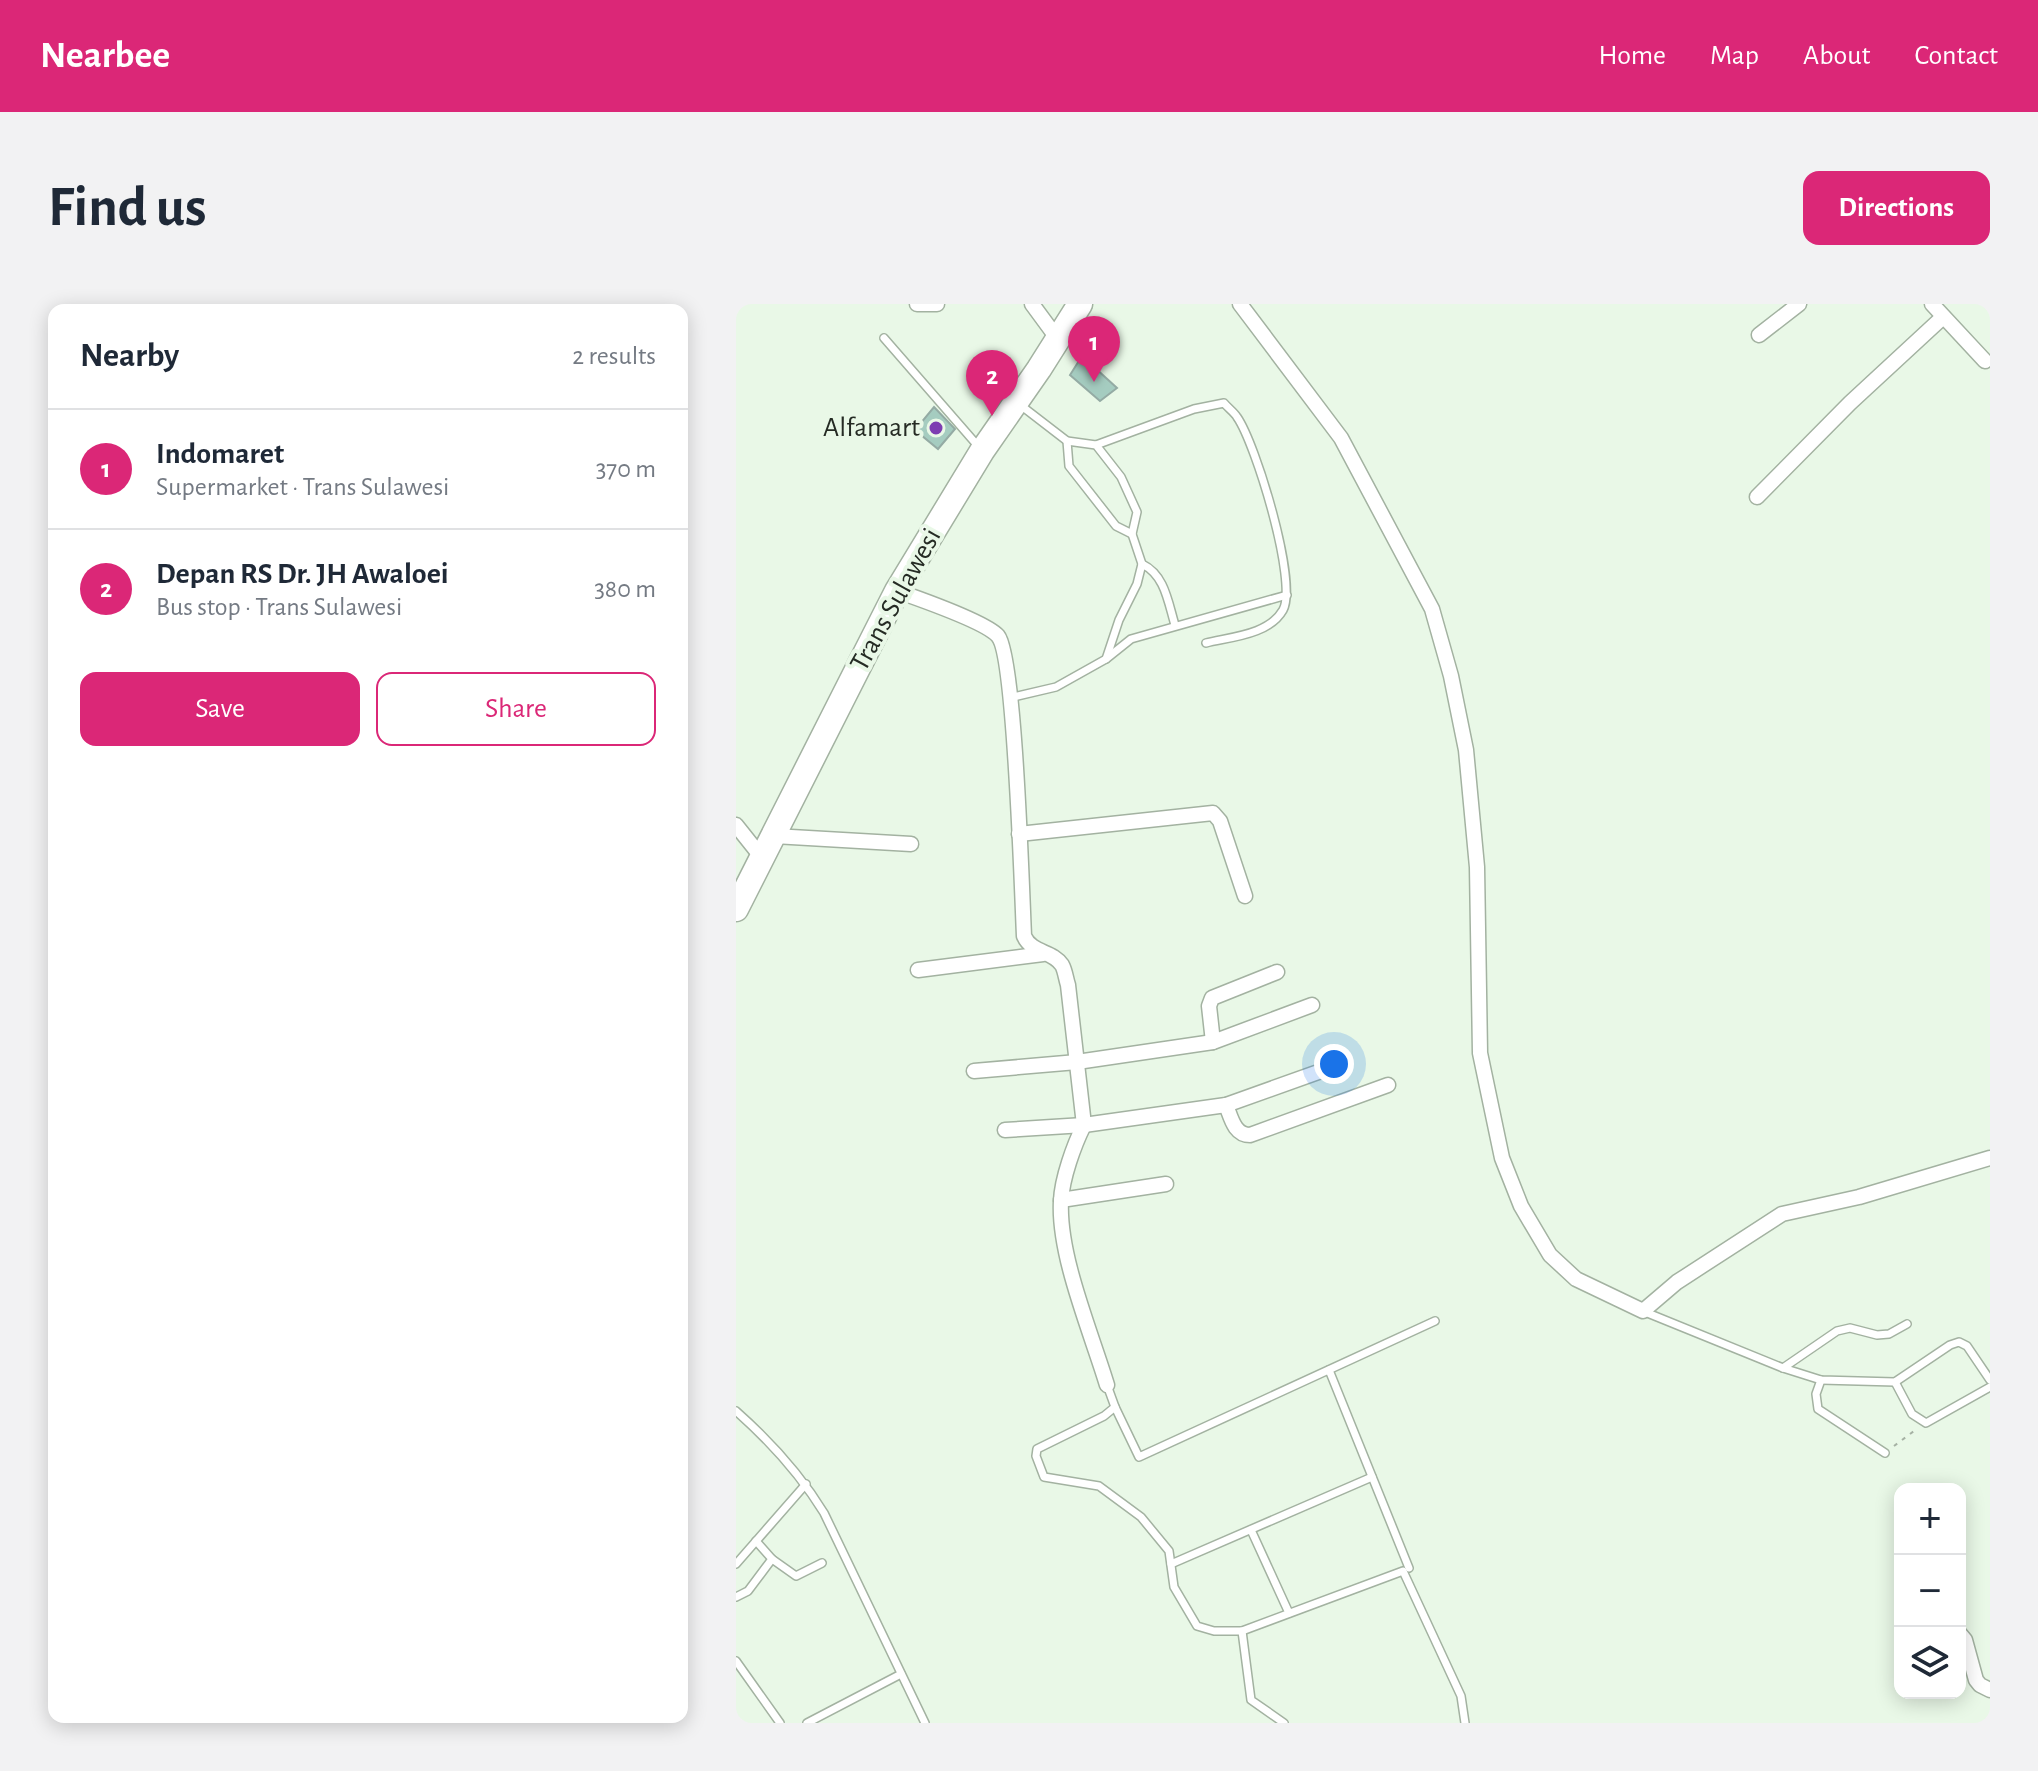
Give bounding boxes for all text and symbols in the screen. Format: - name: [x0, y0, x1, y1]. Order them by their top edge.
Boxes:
- text: Nearbee: [40, 37, 170, 75]
- text: Home: [1599, 42, 1666, 70]
- text: Map: [1710, 42, 1759, 70]
- text: About: [1803, 42, 1871, 70]
- text: Contact: [1915, 42, 1998, 70]
- button: Directions: [1803, 171, 1990, 245]
- text: Find us: [48, 180, 206, 236]
- pin: 1: [1068, 316, 1120, 382]
- text: Nearby: [80, 339, 179, 373]
- text: 2 results: [572, 343, 656, 369]
- pin: 2: [966, 350, 1018, 416]
- place label: Alfamart: [823, 414, 920, 442]
- marker: Alfamart: [927, 419, 945, 437]
- text: Indomaret: [156, 439, 284, 469]
- text: 1: [101, 456, 111, 482]
- text: 370 m: [596, 456, 656, 482]
- text: Supermarket · Trans Sulawesi: [156, 474, 449, 500]
- street label: Trans Sulawesi: [845, 524, 947, 676]
- text: Depan RS Dr. JH Awaloei: [156, 559, 449, 589]
- text: 2: [100, 576, 112, 602]
- text: 380 m: [594, 576, 656, 602]
- text: Bus stop · Trans Sulawesi: [156, 594, 402, 620]
- button: Save: [80, 672, 360, 746]
- button: Share: [376, 672, 656, 746]
- your location: [1314, 1044, 1354, 1084]
- map controls: [1894, 1483, 1966, 1699]
- button: +: [1894, 1483, 1966, 1555]
- button: −: [1894, 1555, 1966, 1627]
- button: layers: [1894, 1627, 1966, 1699]

